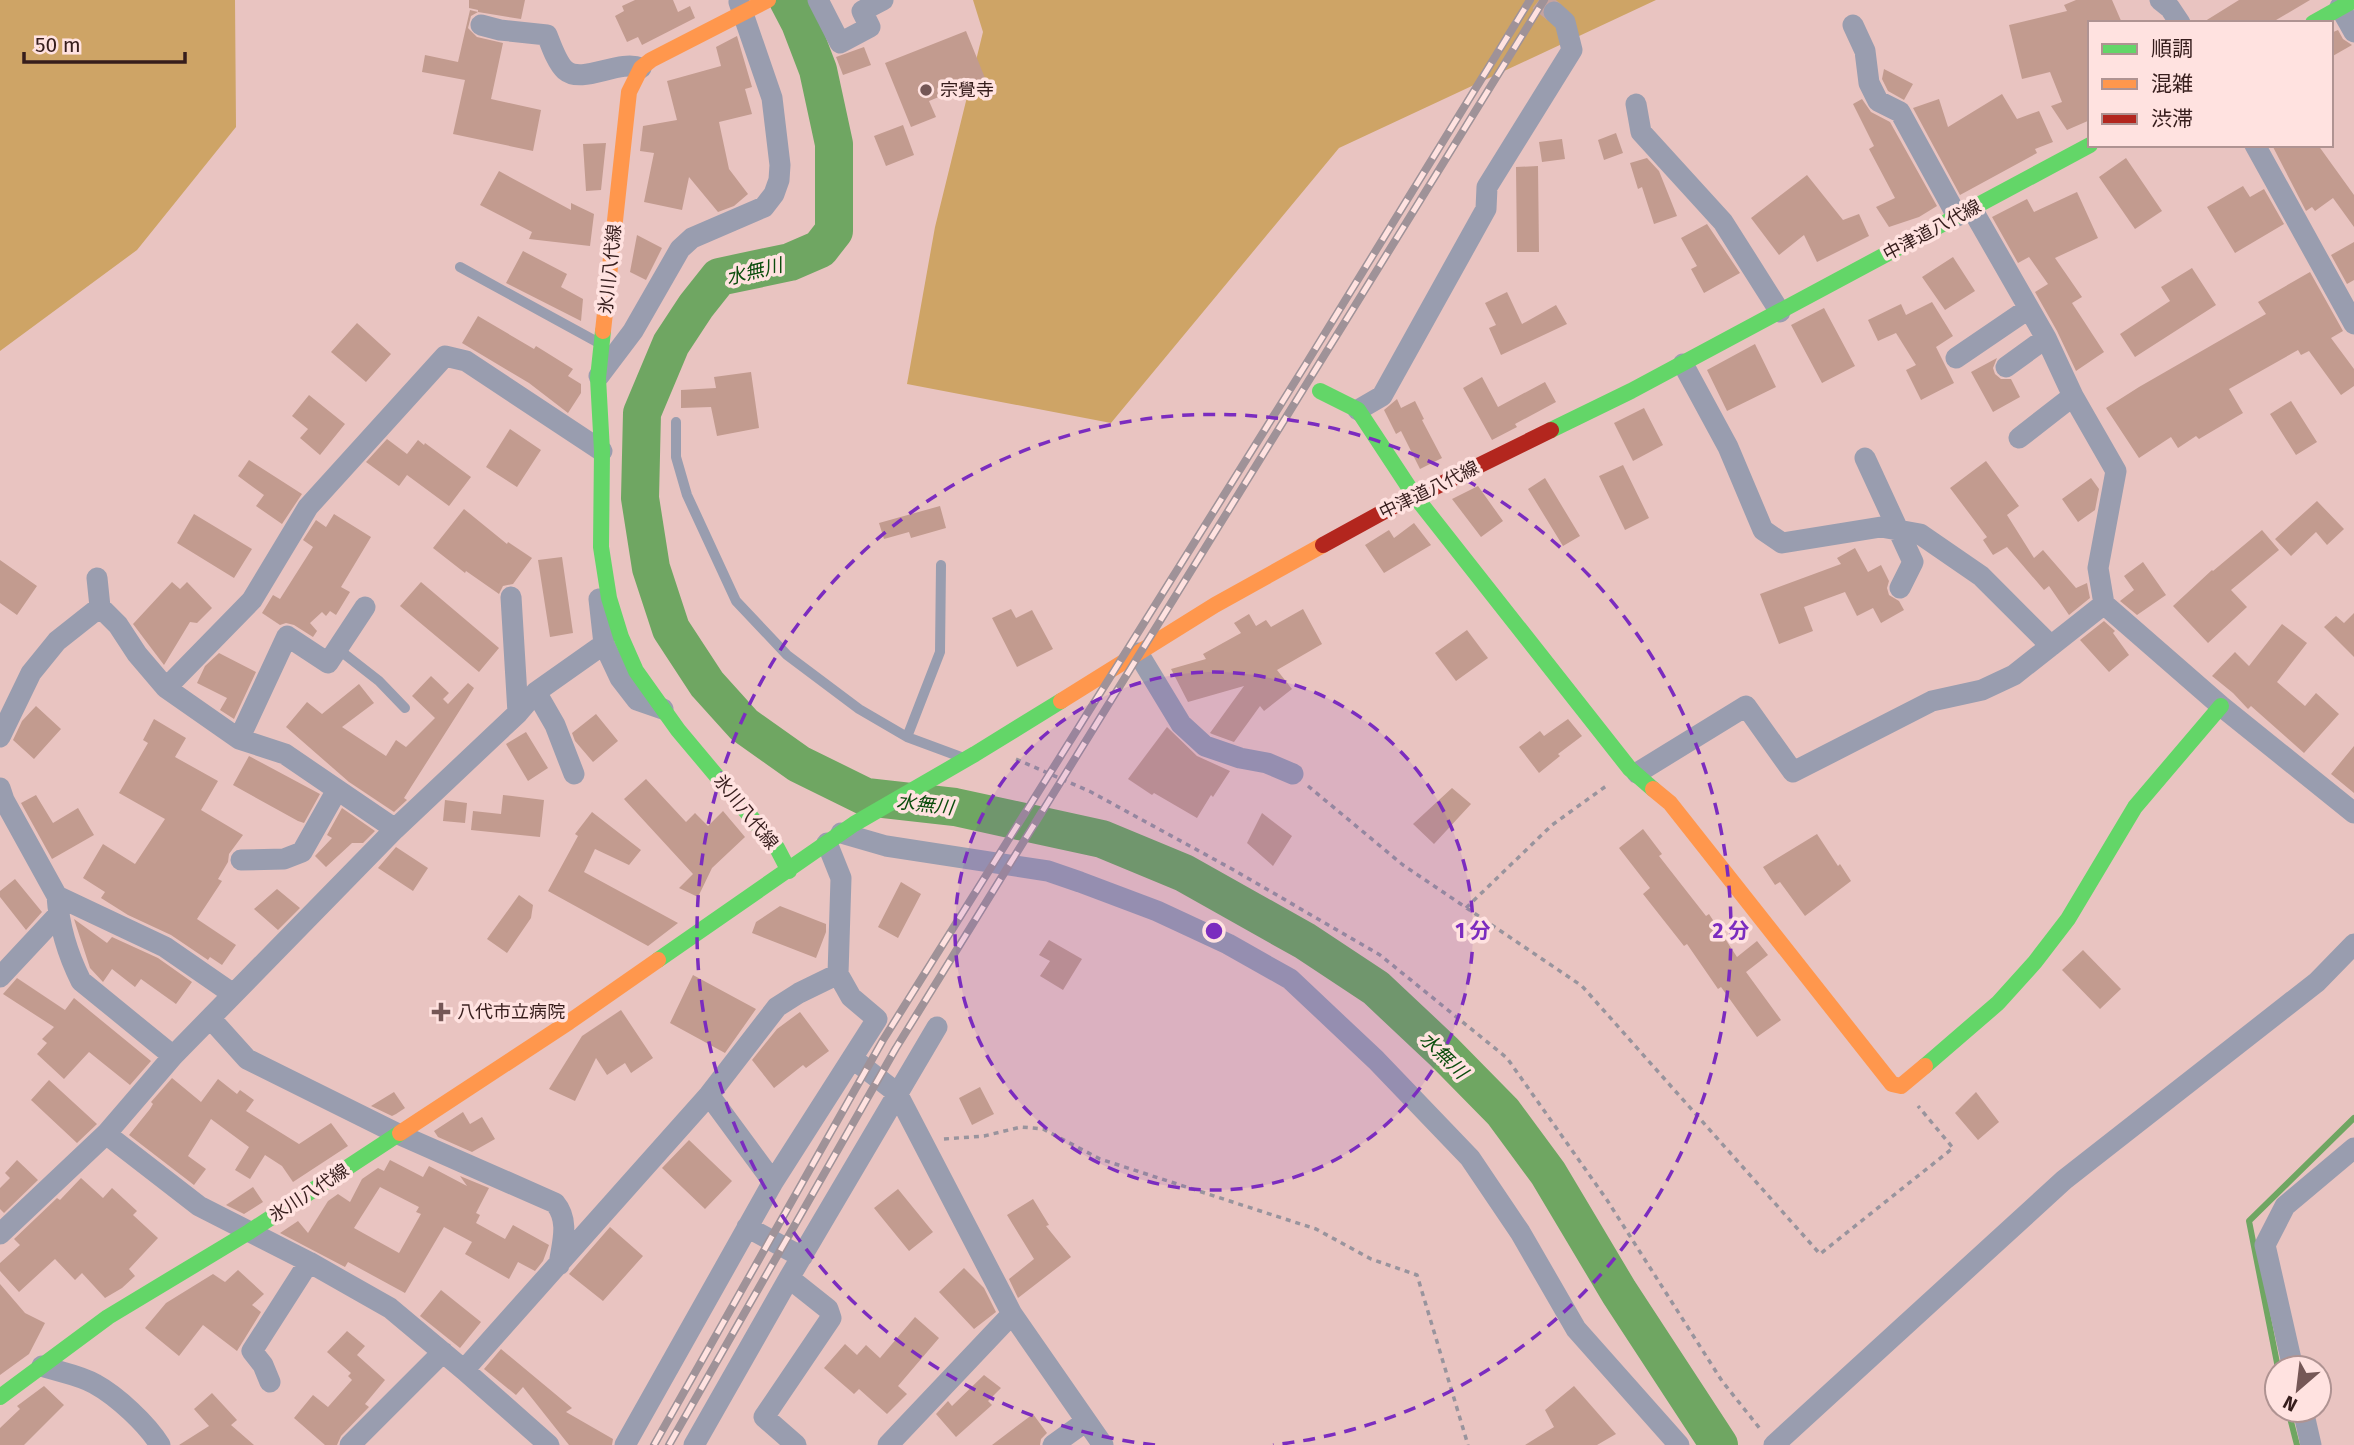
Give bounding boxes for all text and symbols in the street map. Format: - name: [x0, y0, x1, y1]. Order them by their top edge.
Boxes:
- scale bar: [24, 21, 186, 65]
- legend: [2088, 21, 2333, 147]
- text: 50 m: [35, 32, 81, 58]
- text: 順調: [2151, 36, 2193, 62]
- text: 混雑: [2151, 71, 2193, 97]
- place label: 宗覺寺: [940, 79, 994, 101]
- marker: 宗覺寺: [918, 82, 934, 98]
- text: 渋滞: [2151, 106, 2193, 132]
- street label: 中津道八代線: [1879, 195, 1985, 265]
- street label: 氷川八代線: [594, 223, 626, 315]
- water label: 水無川: [724, 253, 786, 290]
- street label: 中津道八代線: [1376, 456, 1482, 524]
- street label: 氷川八代線: [709, 770, 783, 854]
- water label: 水無川: [895, 790, 957, 820]
- text: 1 分: [1455, 918, 1491, 944]
- text: 2 分: [1713, 918, 1749, 944]
- centre of rings: [1202, 919, 1226, 943]
- place label: 八代市立病院: [457, 1001, 565, 1023]
- marker: 八代市立病院: [431, 1002, 451, 1022]
- water label: 水無川: [1415, 1027, 1474, 1085]
- street label: 氷川八代線: [265, 1159, 353, 1227]
- north arrow: [2263, 1354, 2333, 1424]
- text: N: [2279, 1390, 2301, 1417]

